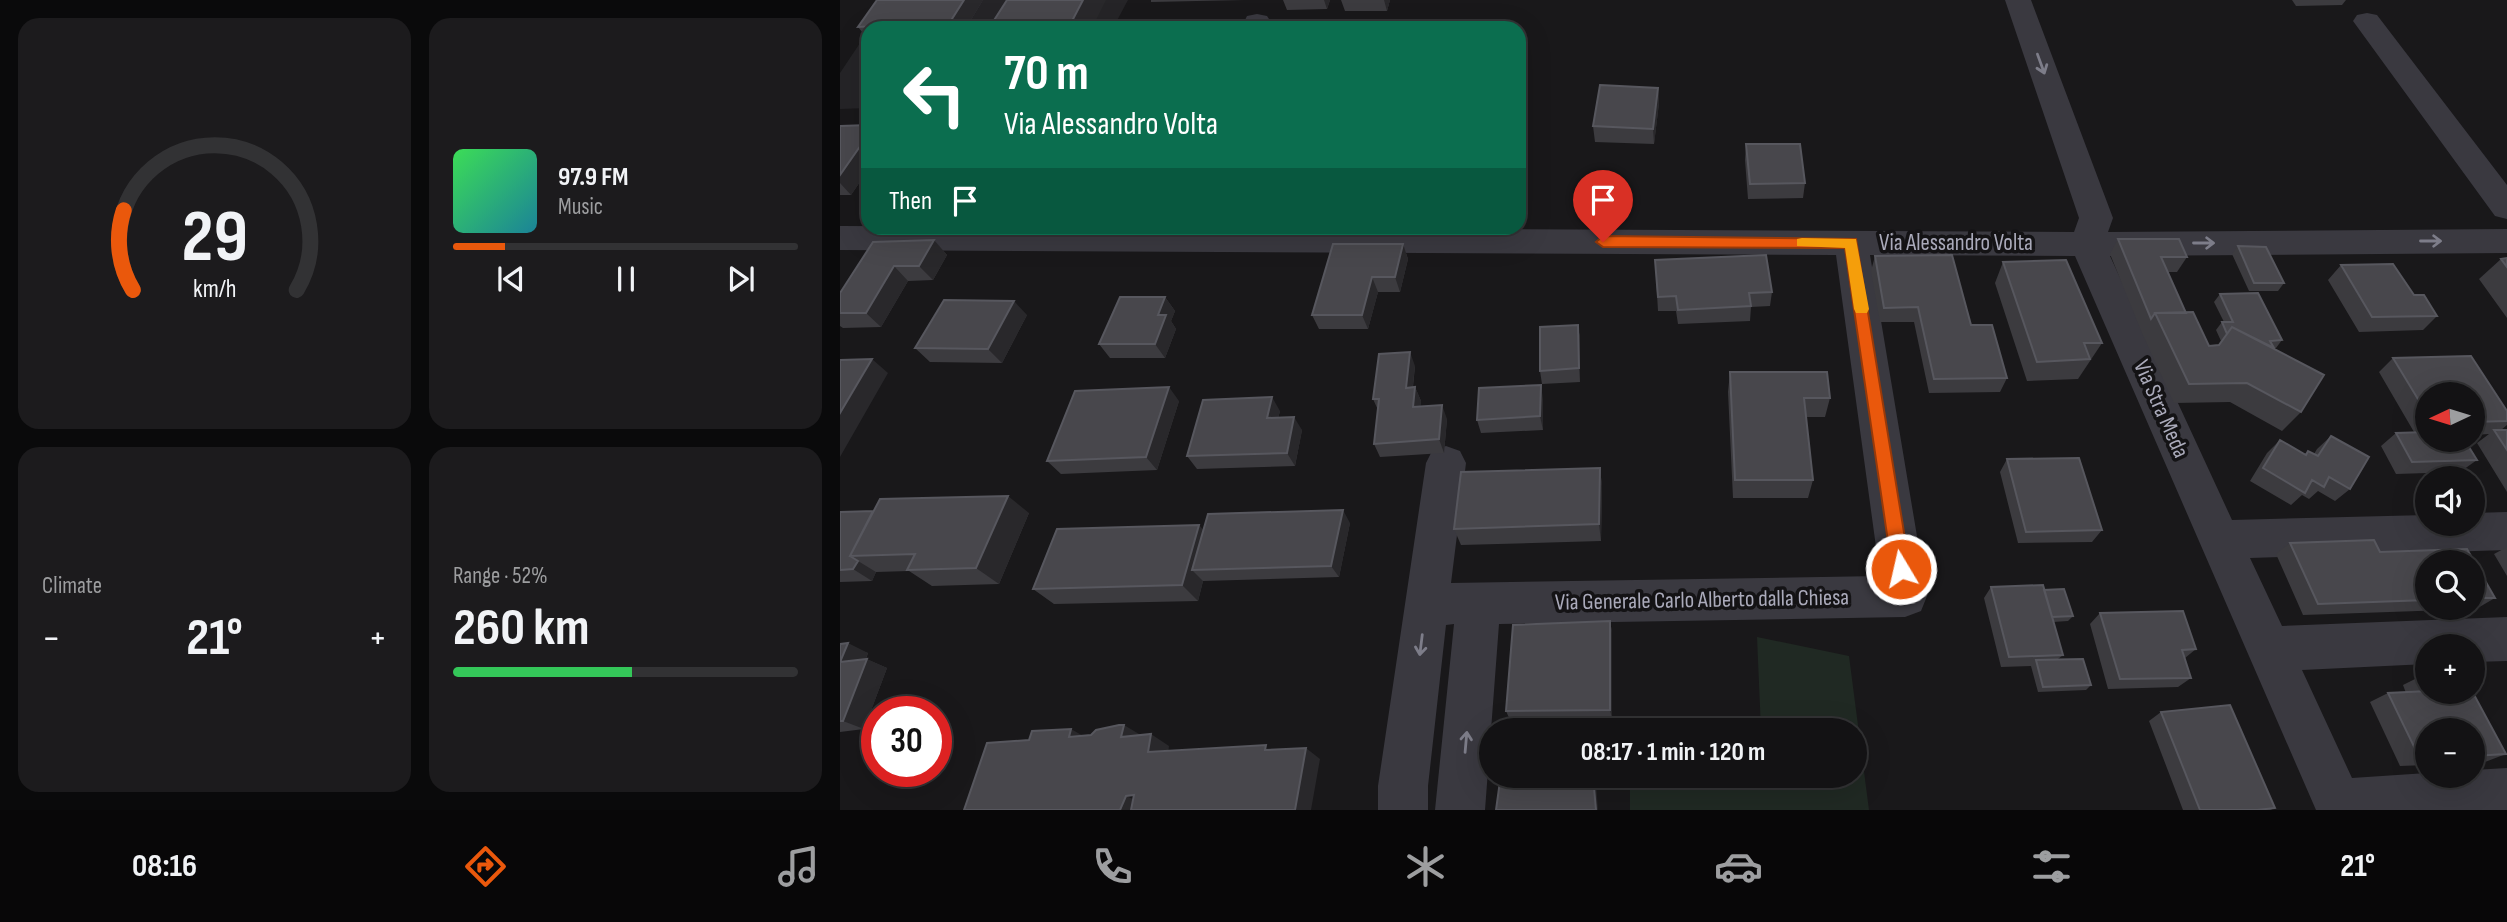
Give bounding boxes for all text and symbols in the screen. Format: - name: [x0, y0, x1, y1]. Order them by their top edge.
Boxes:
- text: 70 m: [1004, 45, 1089, 104]
- icon: left: [889, 49, 980, 140]
- one-way arrow: [2036, 53, 2048, 75]
- text: Via Alessandro Volta: [1004, 105, 1218, 144]
- text: 97.9 FM: [558, 162, 629, 193]
- pin: [1573, 170, 1633, 242]
- icon: arrive: [1584, 181, 1622, 219]
- icon: arrive: [946, 182, 984, 220]
- text: Then: [889, 186, 932, 217]
- text: Music: [558, 193, 603, 221]
- text: 29: [181, 194, 248, 282]
- street label: Via Alessandro Volta: [1879, 229, 2033, 257]
- one-way arrow: [2420, 235, 2443, 248]
- one-way arrow: [2192, 236, 2215, 250]
- icon: previous: [492, 260, 530, 298]
- icon: pause: [607, 260, 645, 298]
- icon: next: [722, 260, 760, 298]
- text: km/h: [193, 274, 236, 305]
- street label: Via Stra Meda: [2127, 356, 2195, 462]
- north arrow: [2415, 382, 2485, 452]
- map controls: [2415, 382, 2485, 788]
- button: sound: [2415, 466, 2485, 536]
- position arrow: [1864, 532, 1938, 606]
- button: search: [2415, 550, 2485, 620]
- text: Range · 52%: [453, 562, 548, 590]
- text: Climate: [42, 572, 102, 600]
- street label: Via Generale Carlo Alberto dalla Chiesa: [1555, 583, 1849, 617]
- text: 260 km: [453, 597, 590, 660]
- text: 21°: [186, 607, 243, 670]
- text: −: [42, 616, 61, 661]
- text: +: [368, 616, 387, 661]
- one-way arrow: [1415, 633, 1428, 656]
- button: +: [2415, 634, 2485, 704]
- speed limit sign: 30: [861, 696, 952, 787]
- button: −: [2415, 718, 2485, 788]
- one-way arrow: [1460, 731, 1473, 754]
- text: 08:17 · 1 min · 120 m: [1581, 737, 1765, 768]
- icon: directions: [461, 842, 510, 891]
- icon: music: [774, 842, 823, 891]
- icon: phone: [1088, 842, 1137, 891]
- icon: climate: [1401, 842, 1450, 891]
- icon: car: [1714, 842, 1763, 891]
- icon: filters: [2027, 842, 2076, 891]
- text: 08:16: [132, 847, 197, 886]
- text: 21°: [2340, 847, 2375, 886]

